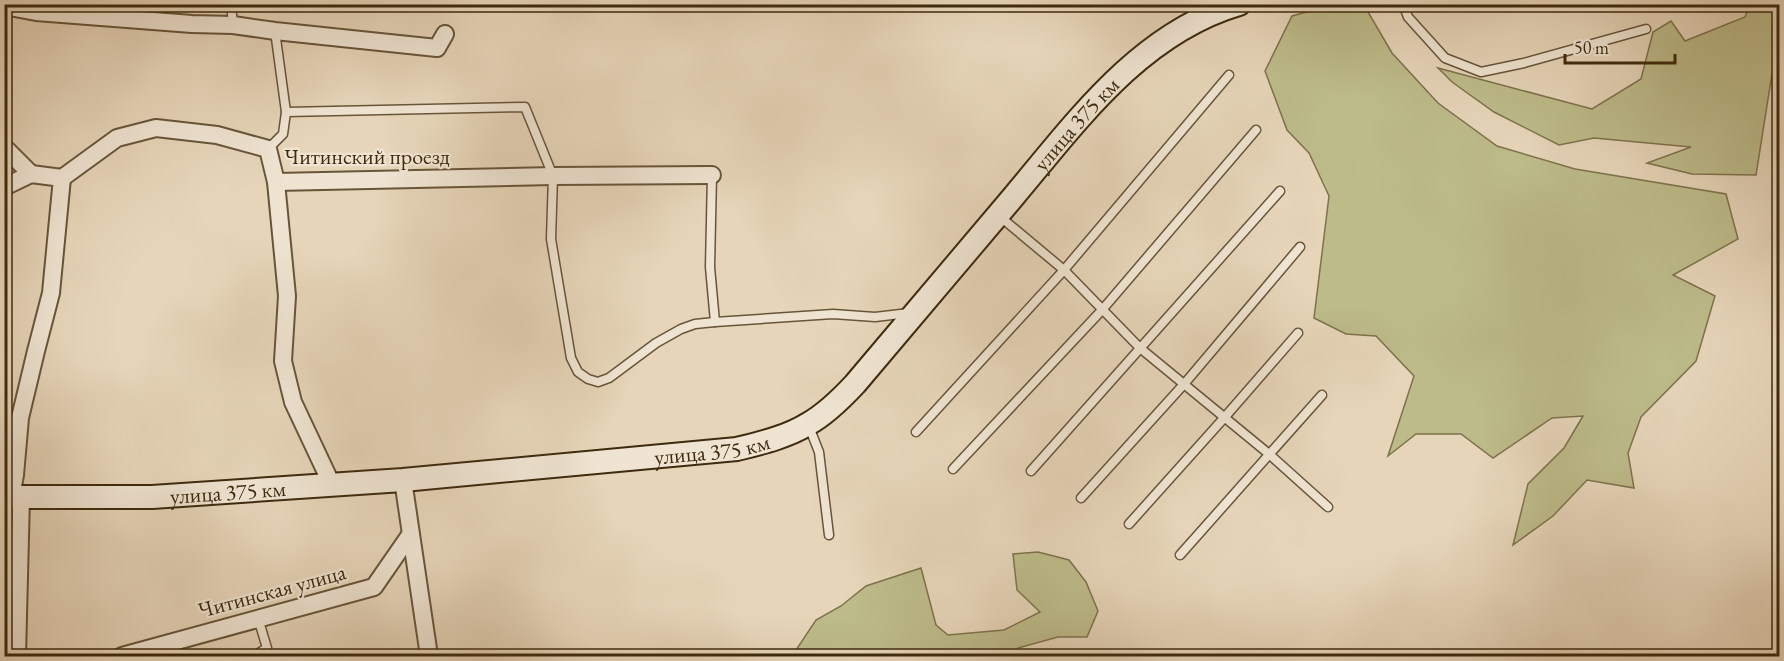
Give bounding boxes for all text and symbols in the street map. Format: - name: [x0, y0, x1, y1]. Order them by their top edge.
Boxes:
- scale bar: [1565, 27, 1674, 65]
- text: 50 m: [1574, 36, 1609, 59]
- street label: улица 375 км: [1026, 70, 1125, 177]
- street label: Читинский проезд: [284, 142, 450, 171]
- street label: улица 375 км: [653, 427, 773, 471]
- street label: улица 375 км: [169, 473, 287, 510]
- street label: Читинская улица: [195, 557, 349, 625]

